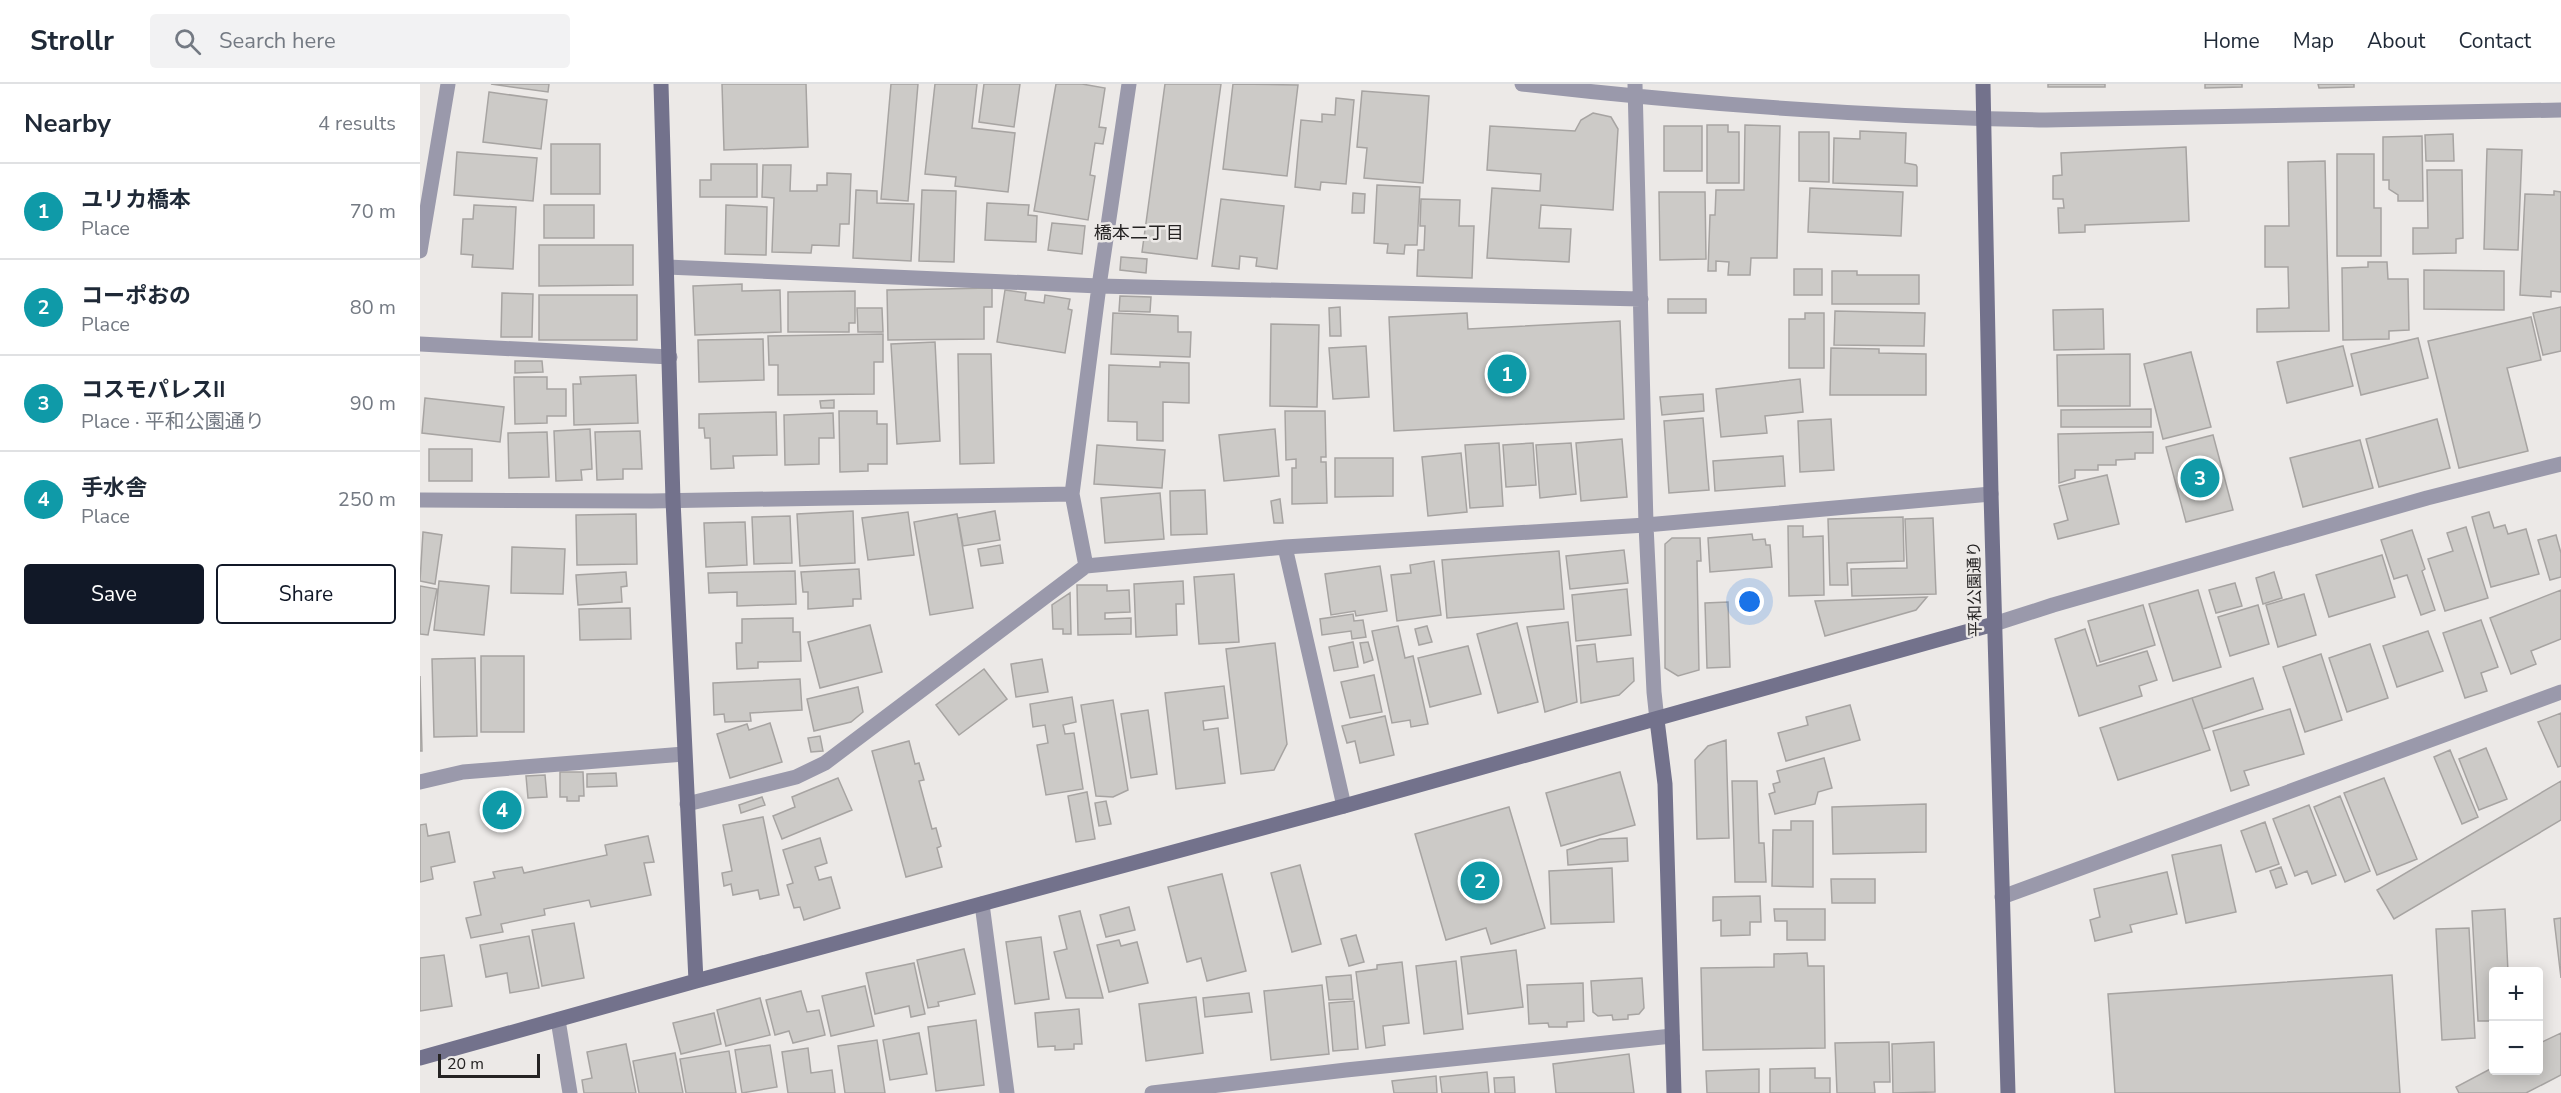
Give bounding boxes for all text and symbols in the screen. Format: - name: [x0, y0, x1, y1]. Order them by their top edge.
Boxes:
- search box: [150, 14, 570, 68]
- text: Strollr: [30, 22, 114, 60]
- icon: search: [171, 25, 204, 58]
- text: Search here: [219, 26, 336, 56]
- text: Home: [2203, 27, 2260, 55]
- text: Map: [2293, 27, 2334, 55]
- text: About: [2367, 27, 2425, 55]
- text: Contact: [2458, 27, 2531, 55]
- text: Nearby: [24, 106, 111, 141]
- text: 4 results: [318, 110, 396, 137]
- text: ユリカ橋本: [81, 185, 191, 215]
- text: 1: [38, 198, 50, 225]
- text: 70 m: [350, 198, 396, 225]
- text: Place: [81, 215, 130, 242]
- district label: 橋本二丁目: [1094, 221, 1184, 245]
- text: コーポおの: [81, 281, 191, 311]
- text: 2: [38, 294, 50, 321]
- text: 80 m: [350, 294, 396, 321]
- text: Place: [81, 311, 130, 338]
- pin: 1: [1488, 352, 1526, 396]
- text: コスモパレスII: [81, 375, 225, 405]
- text: 3: [38, 390, 50, 417]
- text: 90 m: [350, 390, 396, 417]
- text: Place · 平和公園通り: [81, 408, 265, 435]
- pin: 3: [2180, 456, 2220, 500]
- text: 手水舎: [81, 473, 147, 503]
- text: 4: [38, 486, 50, 513]
- text: 250 m: [338, 486, 396, 513]
- text: Place: [81, 503, 130, 530]
- street label: 平和公園通り: [1963, 541, 1987, 637]
- button: Save: [24, 564, 204, 624]
- button: Share: [216, 564, 396, 624]
- your location: [1735, 587, 1764, 616]
- pin: 4: [482, 788, 521, 832]
- pin: 2: [1460, 858, 1500, 904]
- map controls: [2489, 967, 2543, 1075]
- button: +: [2489, 967, 2543, 1021]
- button: −: [2489, 1021, 2543, 1075]
- scale bar: [438, 1051, 540, 1078]
- text: 20 m: [447, 1053, 484, 1075]

